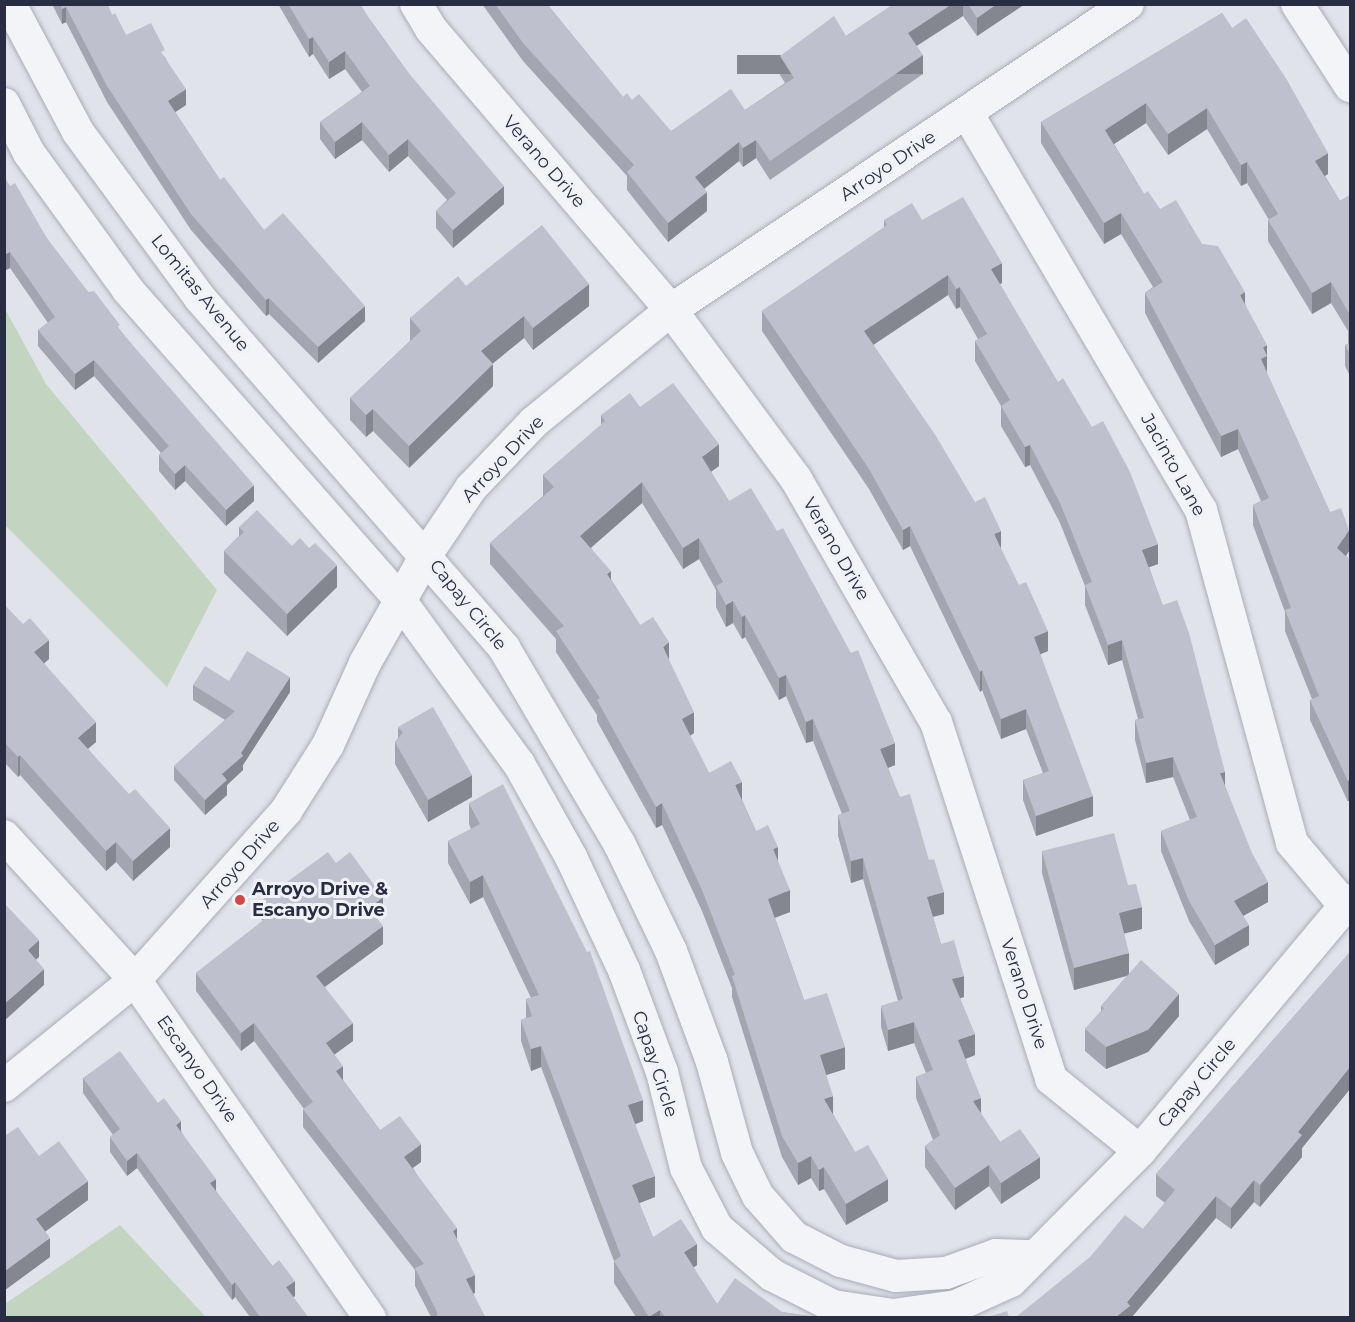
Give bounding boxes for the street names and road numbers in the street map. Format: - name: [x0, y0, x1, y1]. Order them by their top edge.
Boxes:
- street label: Verano Drive: [498, 112, 590, 212]
- street label: Arroyo Drive: [836, 126, 940, 206]
- street label: Lomitas Avenue: [146, 230, 254, 356]
- street label: Jacinto Lane: [1136, 410, 1210, 520]
- street label: Arroyo Drive: [457, 411, 549, 507]
- street label: Verano Drive: [798, 494, 874, 604]
- street label: Capay Circle: [425, 555, 511, 655]
- street label: Arroyo Drive: [196, 815, 284, 913]
- street label: Verano Drive: [996, 936, 1052, 1052]
- street label: Capay Circle: [628, 1008, 682, 1120]
- street label: Escanyo Drive: [152, 1011, 242, 1127]
- street label: Capay Circle: [1153, 1034, 1241, 1132]

